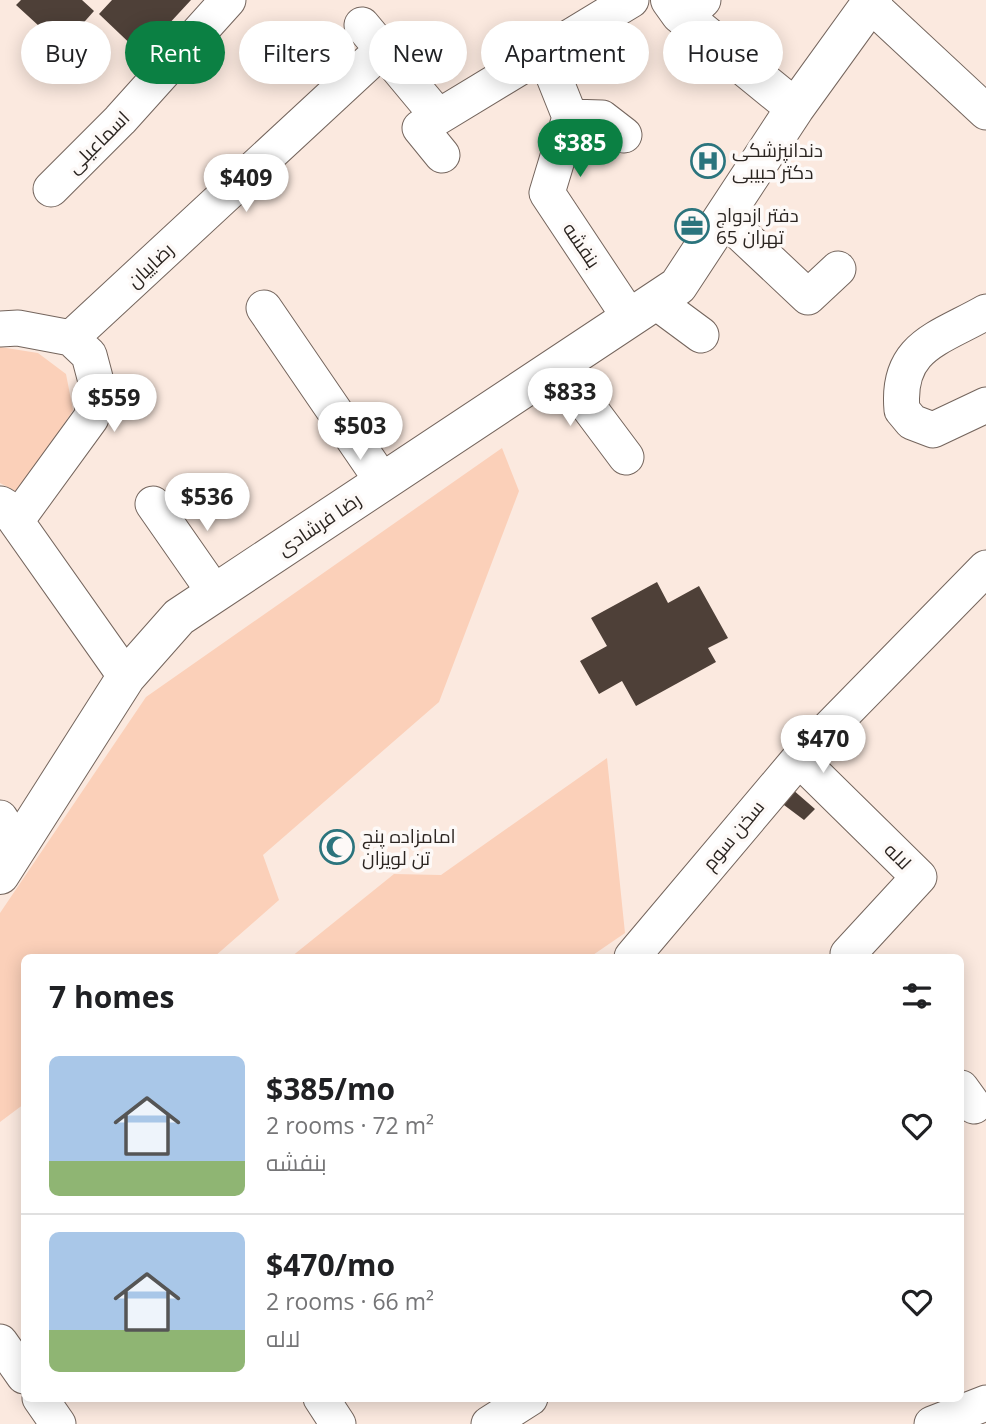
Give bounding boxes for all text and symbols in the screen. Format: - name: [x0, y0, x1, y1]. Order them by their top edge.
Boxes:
- chip: Buy: [21, 21, 111, 84]
- chip: Rent: [125, 21, 225, 84]
- chip: Filters: [239, 21, 355, 84]
- chip: New: [369, 21, 467, 84]
- chip: Apartment: [481, 21, 649, 84]
- chip: House: [663, 21, 783, 84]
- street label: اسماعیلی: [61, 105, 135, 179]
- pin: $385: [539, 120, 621, 179]
- text: $385: [554, 126, 606, 158]
- place label: دندانپزشکی دکتر حبیبی: [732, 137, 823, 185]
- hospital icon: دندانپزشکی دکتر حبیبی: [689, 142, 727, 180]
- pin: $409: [205, 154, 287, 214]
- text: $409: [220, 161, 272, 193]
- place label: دفتر ازدواج 65 تهران: [716, 202, 799, 250]
- office icon: دفتر ازدواج 65 تهران: [673, 207, 711, 245]
- street label: بنفشه: [557, 217, 607, 273]
- street label: رضاییان: [121, 237, 179, 293]
- pin: $833: [529, 368, 611, 428]
- pin: $559: [73, 374, 155, 434]
- text: $833: [544, 375, 596, 407]
- text: $559: [88, 381, 140, 413]
- pin: $503: [319, 402, 401, 462]
- text: $503: [334, 409, 386, 441]
- pin: $536: [166, 474, 248, 533]
- text: $536: [181, 480, 233, 512]
- street label: رضا فرشادی: [272, 486, 366, 562]
- pin: $470: [782, 716, 864, 775]
- text: $470: [797, 722, 849, 754]
- street label: سخن سوم: [696, 794, 771, 876]
- place label: امامزاده پنج تن لویزان: [362, 823, 456, 871]
- mosque icon: امامزاده پنج تن لویزان: [318, 828, 356, 866]
- street label: لاله: [879, 837, 917, 875]
- text: 7 homes: [49, 976, 174, 1017]
- icon: filters: [898, 977, 936, 1015]
- text: $385/mo: [266, 1068, 395, 1109]
- icon: home: [105, 1084, 189, 1168]
- icon: heart: [898, 1107, 936, 1145]
- text: 2 rooms · 72 m²: [266, 1109, 434, 1141]
- text: بنفشه: [266, 1146, 327, 1178]
- text: $470/mo: [266, 1244, 395, 1285]
- icon: home: [105, 1260, 189, 1344]
- icon: heart: [898, 1283, 936, 1321]
- text: 2 rooms · 66 m²: [266, 1285, 434, 1317]
- text: لاله: [266, 1322, 300, 1354]

